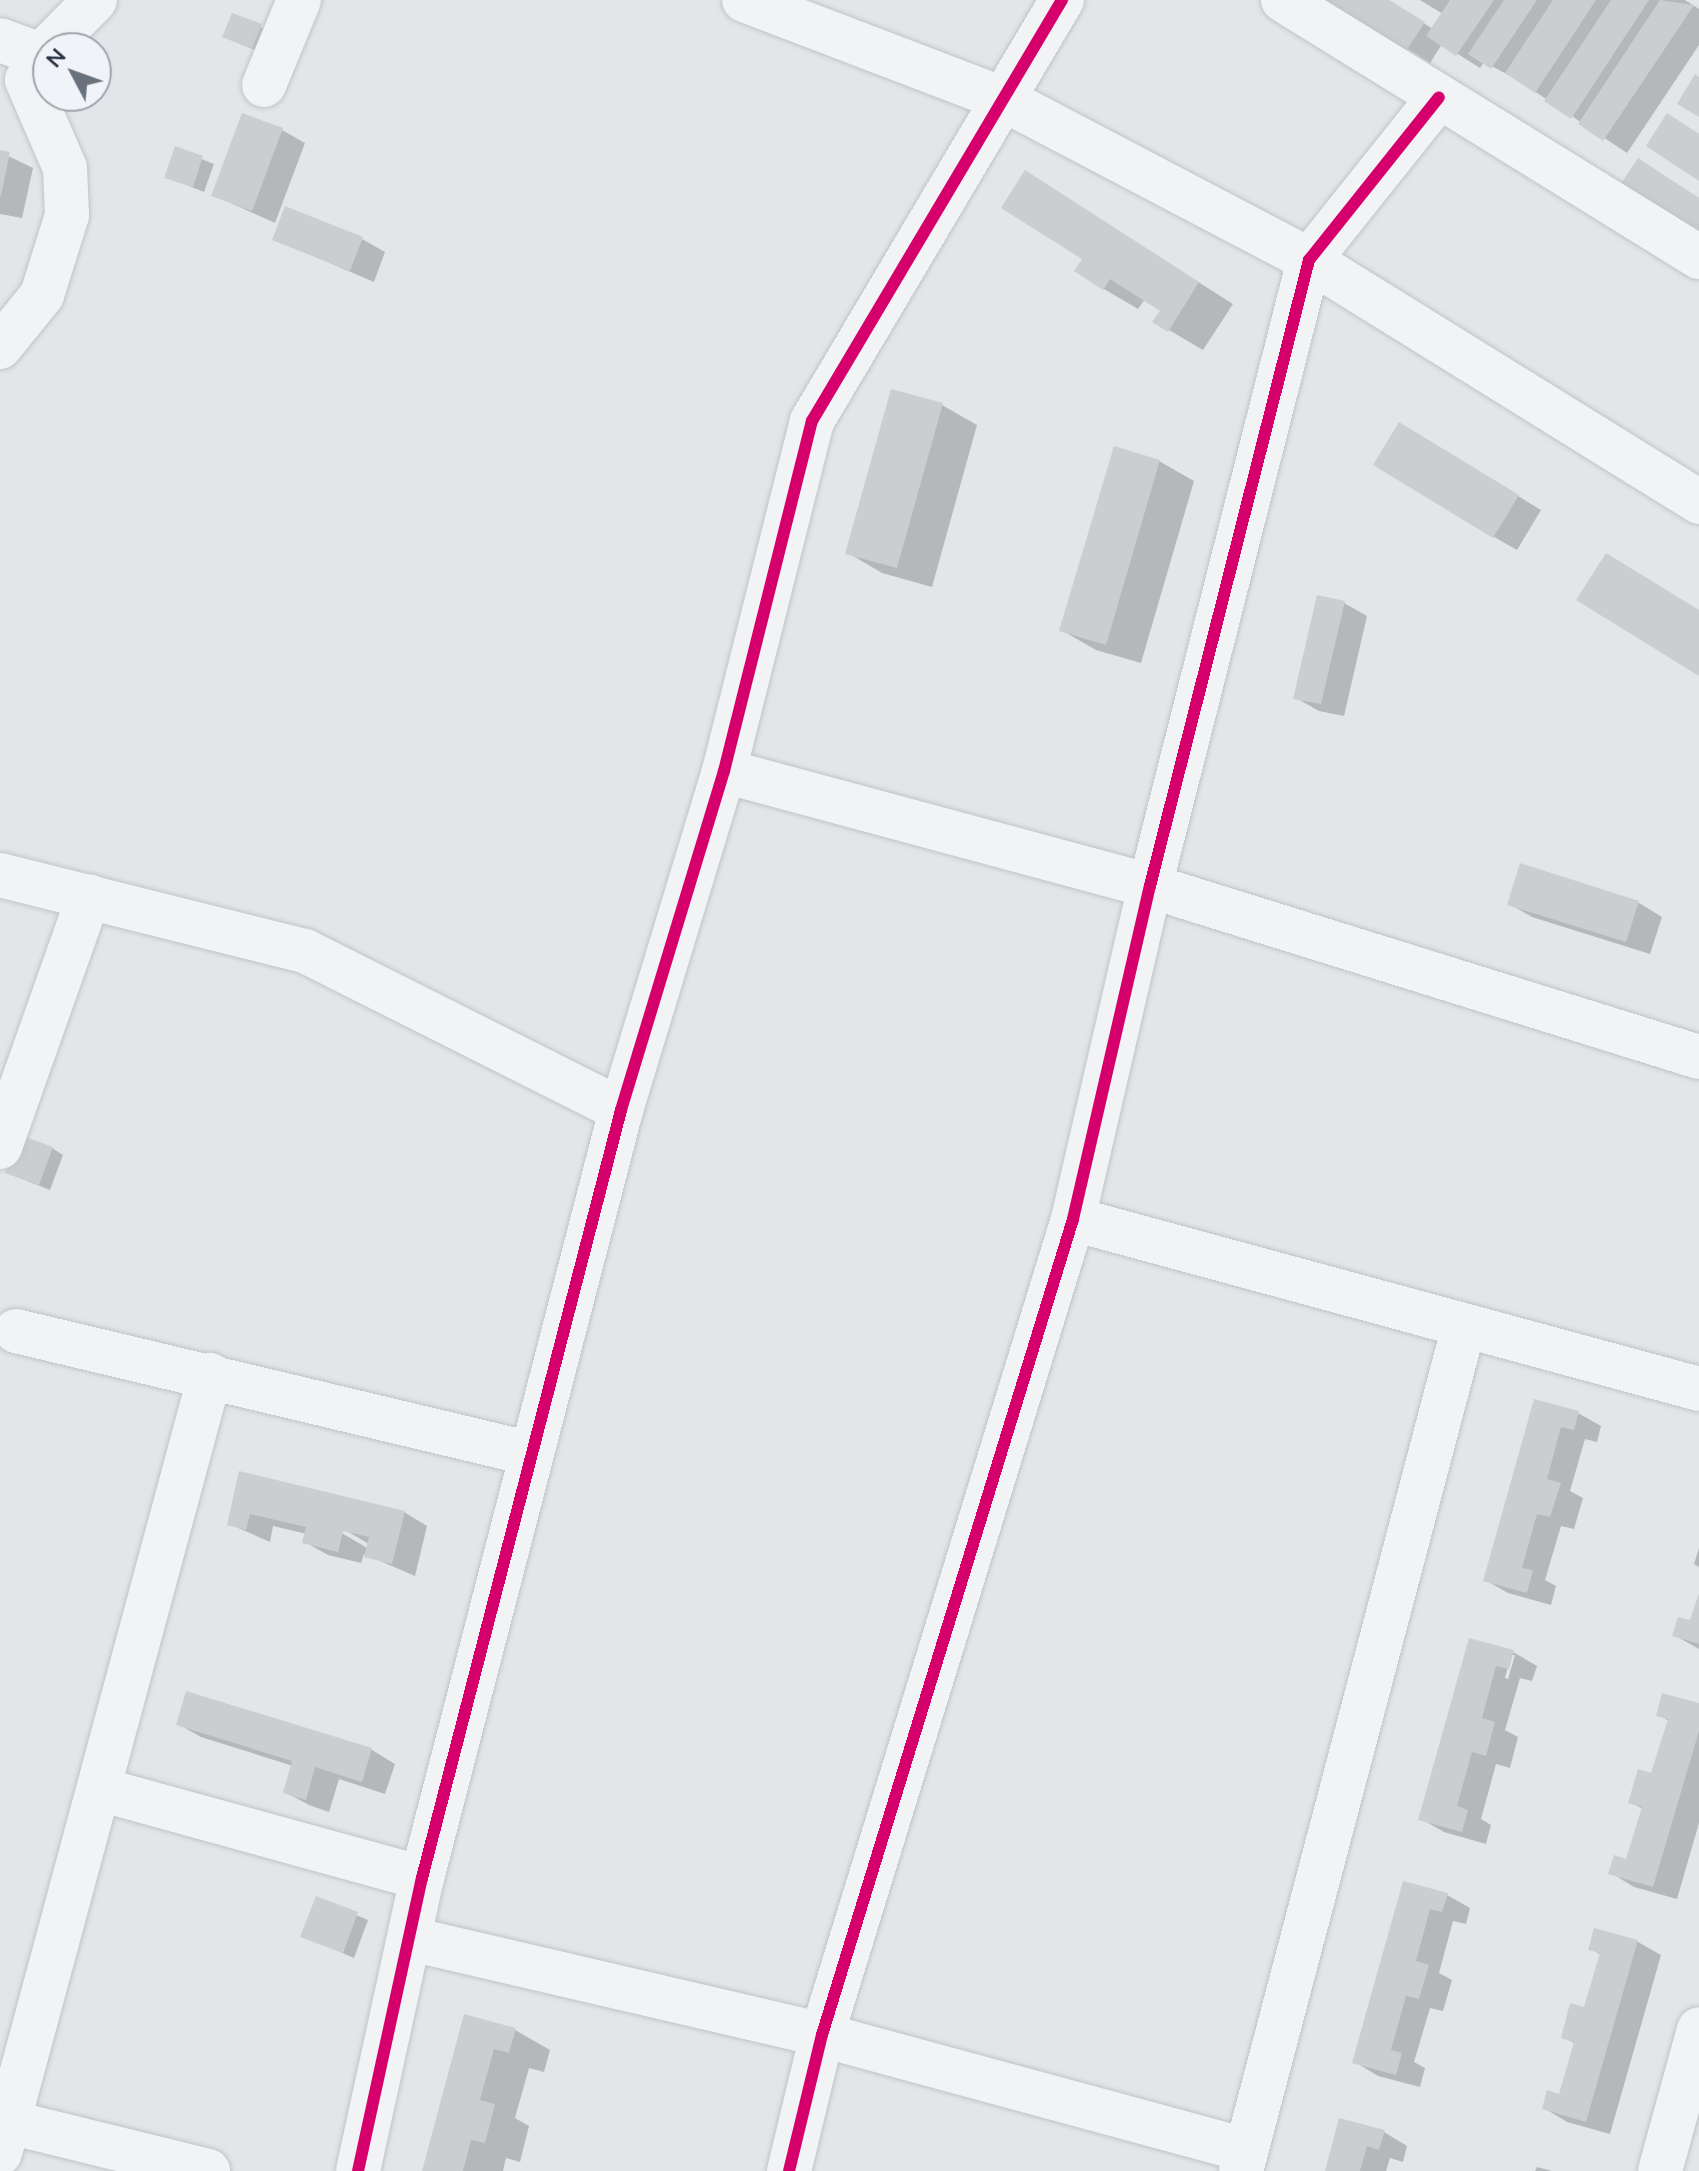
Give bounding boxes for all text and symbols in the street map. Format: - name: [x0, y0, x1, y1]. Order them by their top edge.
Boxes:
- north arrow: [32, 32, 112, 112]
- text: N: [39, 42, 71, 73]

